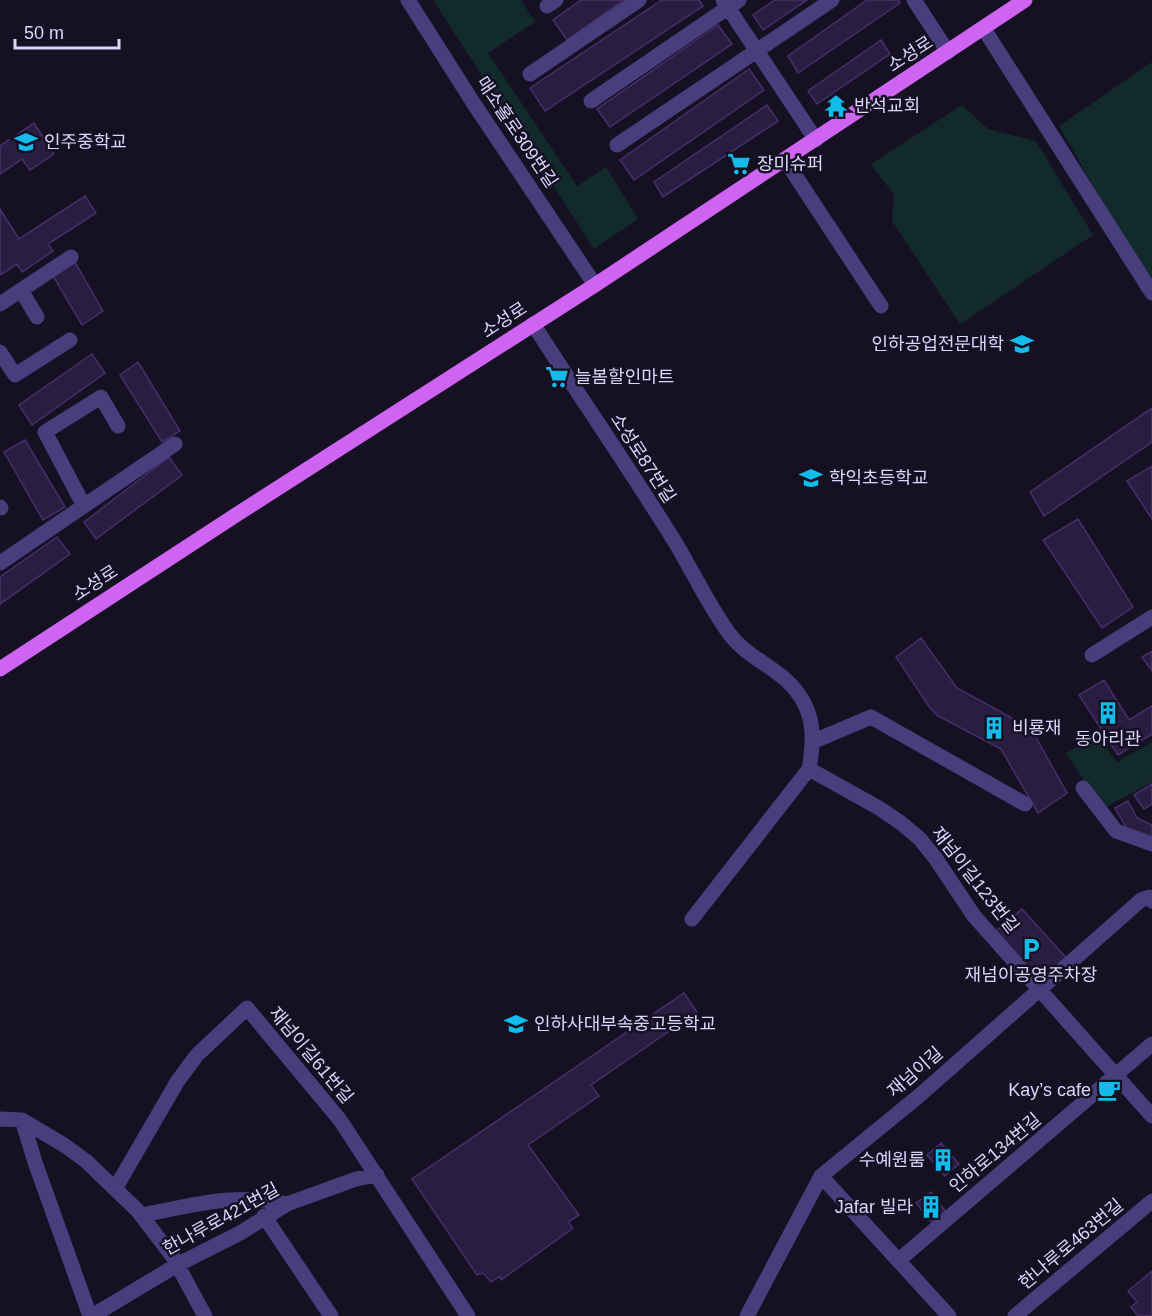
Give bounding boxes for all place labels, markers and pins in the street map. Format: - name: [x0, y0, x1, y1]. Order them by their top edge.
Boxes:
- temple icon: 반석교회: [823, 93, 849, 119]
- place label: 반석교회: [854, 96, 920, 116]
- school or university icon: 인주중학교: [13, 129, 39, 155]
- place label: 인주중학교: [44, 132, 127, 152]
- supermarket icon: 장미슈퍼: [726, 151, 752, 177]
- place label: 장미슈퍼: [757, 154, 823, 174]
- school or university icon: 인하공업전문대학: [1009, 331, 1035, 357]
- place label: 인하공업전문대학: [872, 334, 1004, 354]
- supermarket icon: 늘봄할인마트: [544, 364, 570, 390]
- place label: 늘봄할인마트: [575, 367, 674, 387]
- school or university icon: 학익초등학교: [798, 465, 824, 491]
- place label: 학익초등학교: [829, 468, 928, 488]
- building icon: 동아리관: [1095, 700, 1121, 726]
- building icon: 비룡재: [981, 715, 1007, 741]
- place label: 비룡재: [1012, 718, 1062, 738]
- place label: 동아리관: [1075, 729, 1142, 749]
- parking icon: 재넘이공영주차장: [1018, 936, 1044, 962]
- place label: 재넘이공영주차장: [965, 965, 1097, 985]
- school or university icon: 인하사대부속중고등학교: [503, 1011, 529, 1037]
- place label: 인하사대부속중고등학교: [534, 1014, 716, 1034]
- cafe icon: Kay’s cafe: [1096, 1077, 1122, 1103]
- place label: Kay’s cafe: [1008, 1080, 1091, 1100]
- building icon: 수예원룸: [930, 1147, 956, 1173]
- place label: 수예원룸: [859, 1150, 925, 1170]
- building icon: Jafar 빌라: [918, 1194, 944, 1220]
- place label: Jafar 빌라: [835, 1197, 913, 1217]

